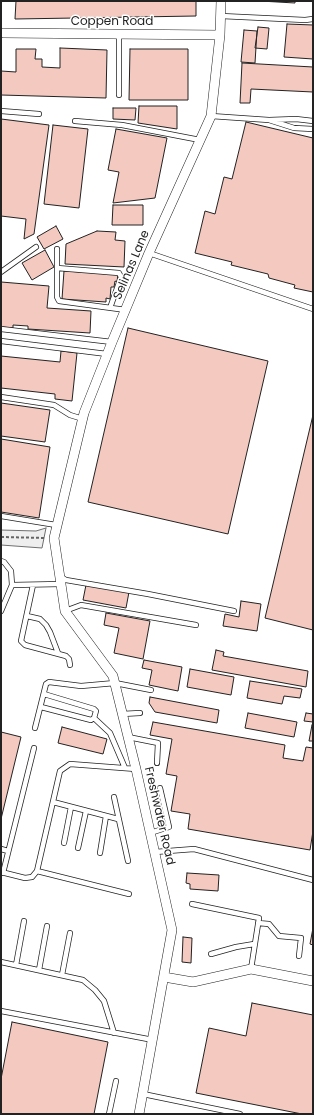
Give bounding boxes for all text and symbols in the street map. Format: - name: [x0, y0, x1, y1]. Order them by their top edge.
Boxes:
- street label: Coppen Road: [71, 15, 153, 29]
- street label: Selinas Lane: [111, 228, 153, 302]
- street label: Freshwater Road: [141, 765, 177, 867]

